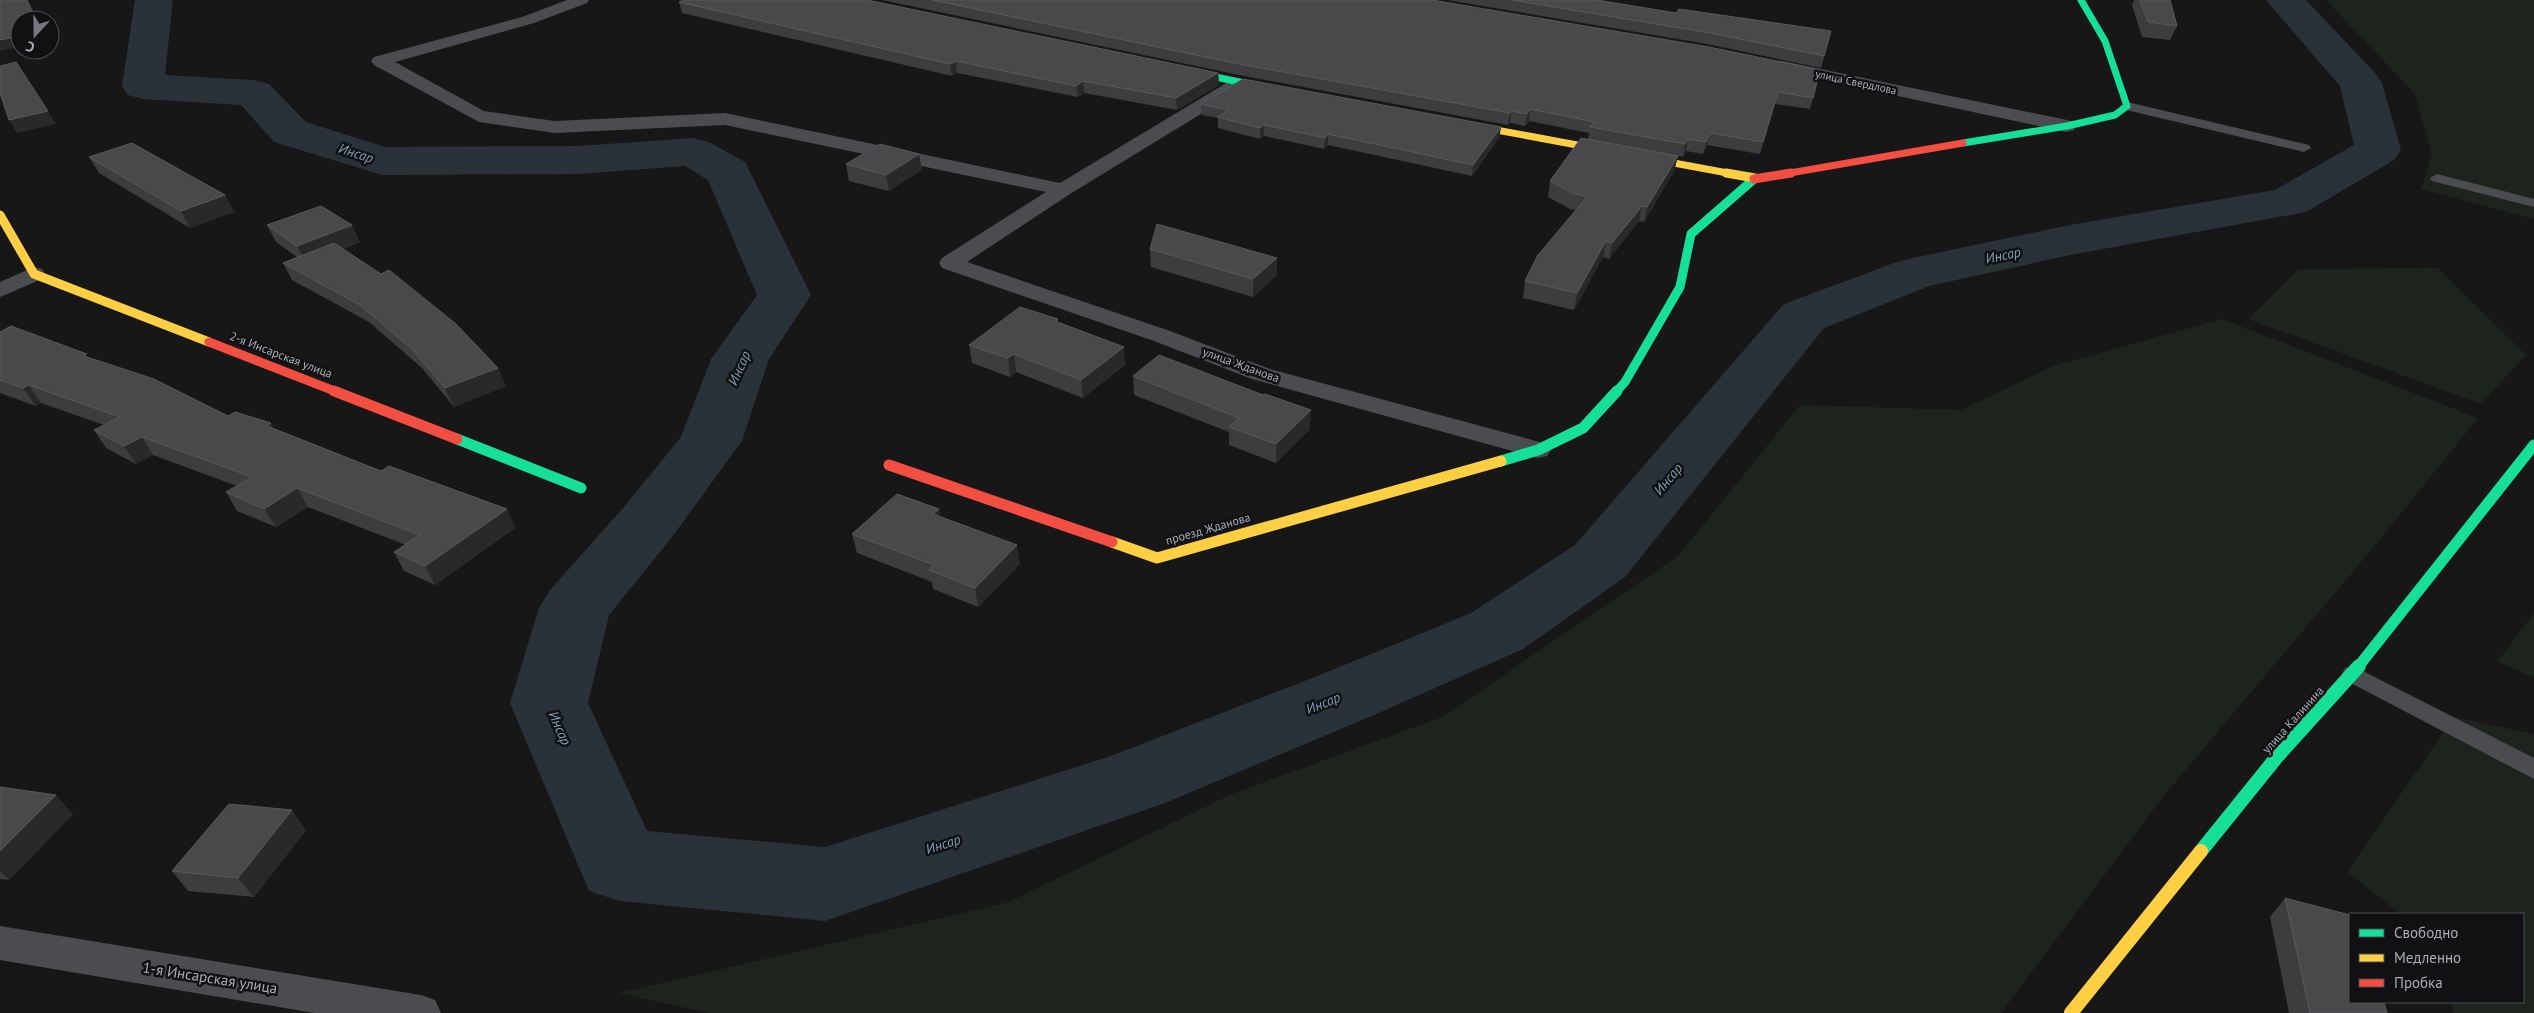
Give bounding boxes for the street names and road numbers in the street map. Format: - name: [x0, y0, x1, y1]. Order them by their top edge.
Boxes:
- street label: улица Свердлова: [1814, 67, 1898, 97]
- street label: 2-я Инсарская улица: [228, 328, 335, 381]
- street label: улица Жданова: [1201, 344, 1282, 385]
- street label: проезд Жданова: [1164, 509, 1252, 548]
- street label: улица Калинина: [2259, 683, 2327, 756]
- street label: 1-я Инсарская улица: [141, 957, 279, 998]

